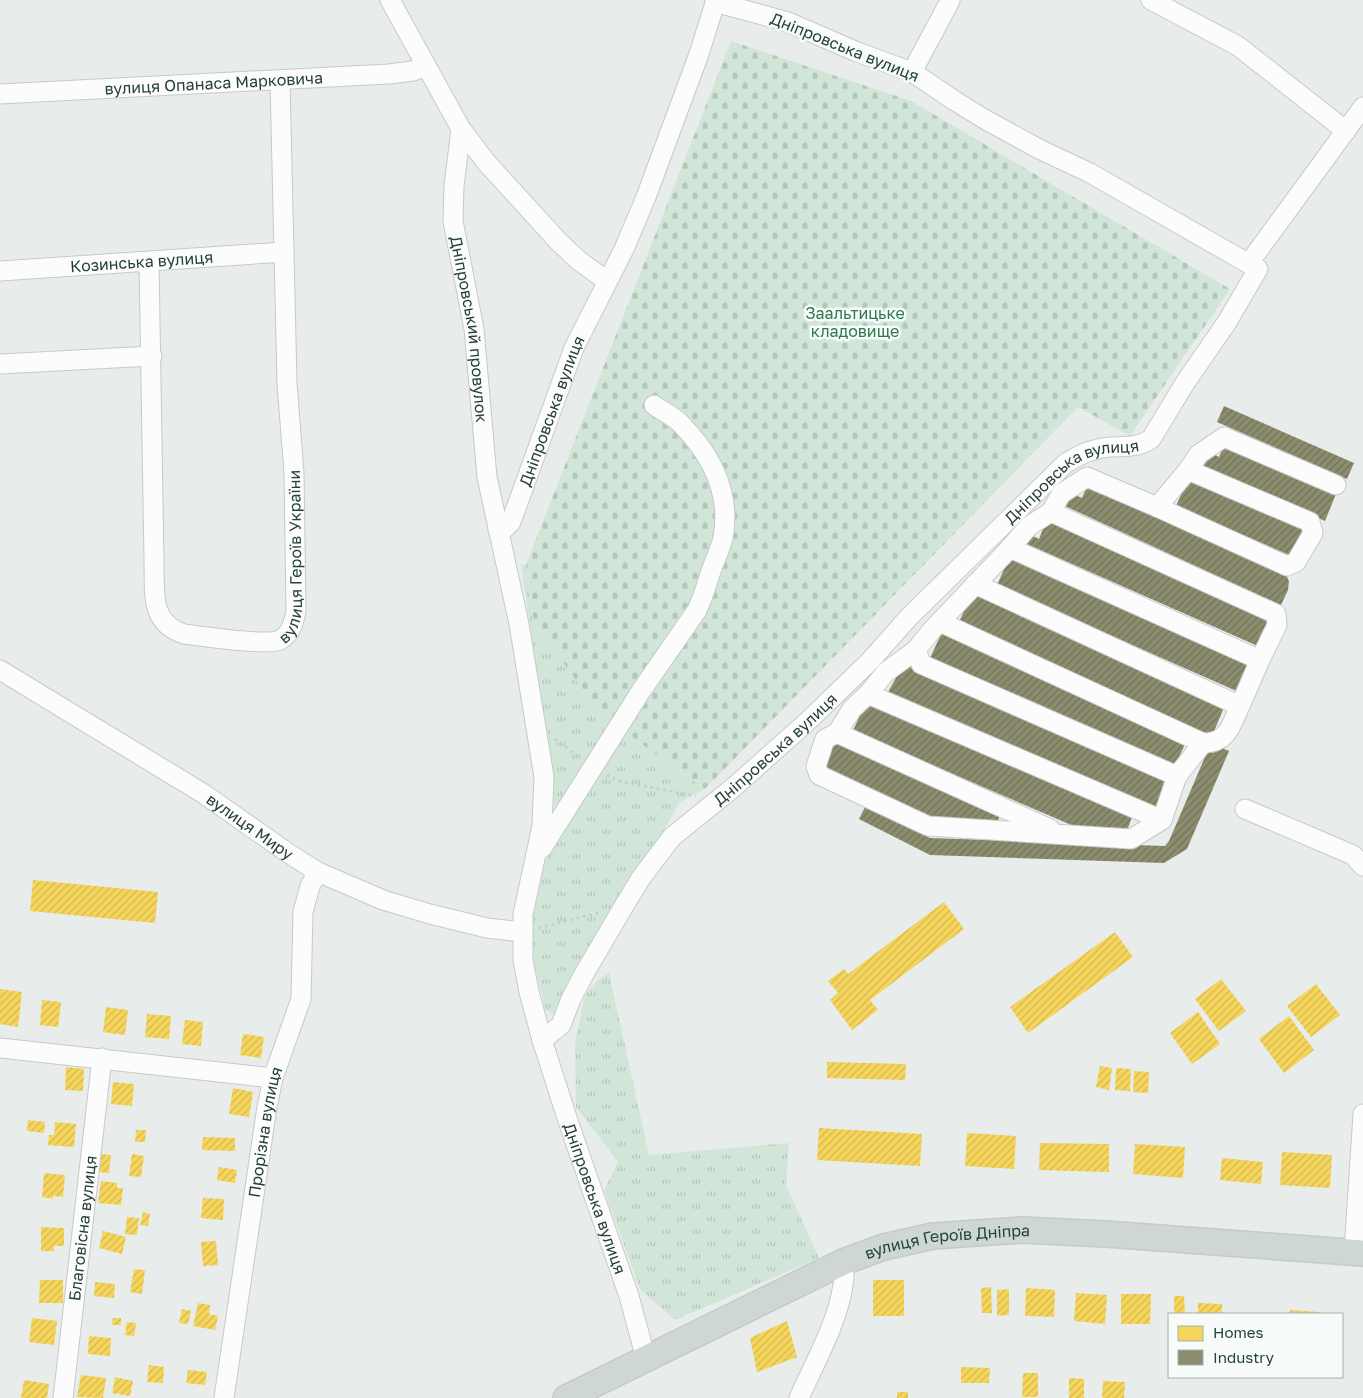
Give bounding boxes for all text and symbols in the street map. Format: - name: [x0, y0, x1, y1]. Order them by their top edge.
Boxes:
- street label: Дніпровська вулиця: [768, 8, 922, 86]
- street label: вулиця Опанаса Марковича: [104, 67, 323, 99]
- street label: Дніпровський провулок: [446, 234, 492, 423]
- street label: Козинська вулиця: [69, 247, 214, 276]
- park label: Заальтицьке кладовище: [805, 303, 905, 341]
- street label: Дніпровська вулиця: [515, 332, 589, 489]
- street label: Дніпровська вулиця: [1000, 435, 1141, 528]
- street label: вулиця Героїв України: [274, 470, 306, 648]
- street label: Дніпровська вулиця: [710, 689, 841, 809]
- street label: вулиця Миру: [203, 789, 297, 864]
- street label: Прорізна вулиця: [244, 1064, 286, 1199]
- street label: Дніпровська вулиця: [559, 1120, 631, 1277]
- street label: Благовісна вулиця: [64, 1154, 101, 1302]
- street label: вулиця Героїв Дніпра: [862, 1220, 1030, 1263]
- legend: [1168, 1313, 1343, 1378]
- text: Homes: [1213, 1323, 1263, 1341]
- text: Industry: [1213, 1348, 1274, 1366]

